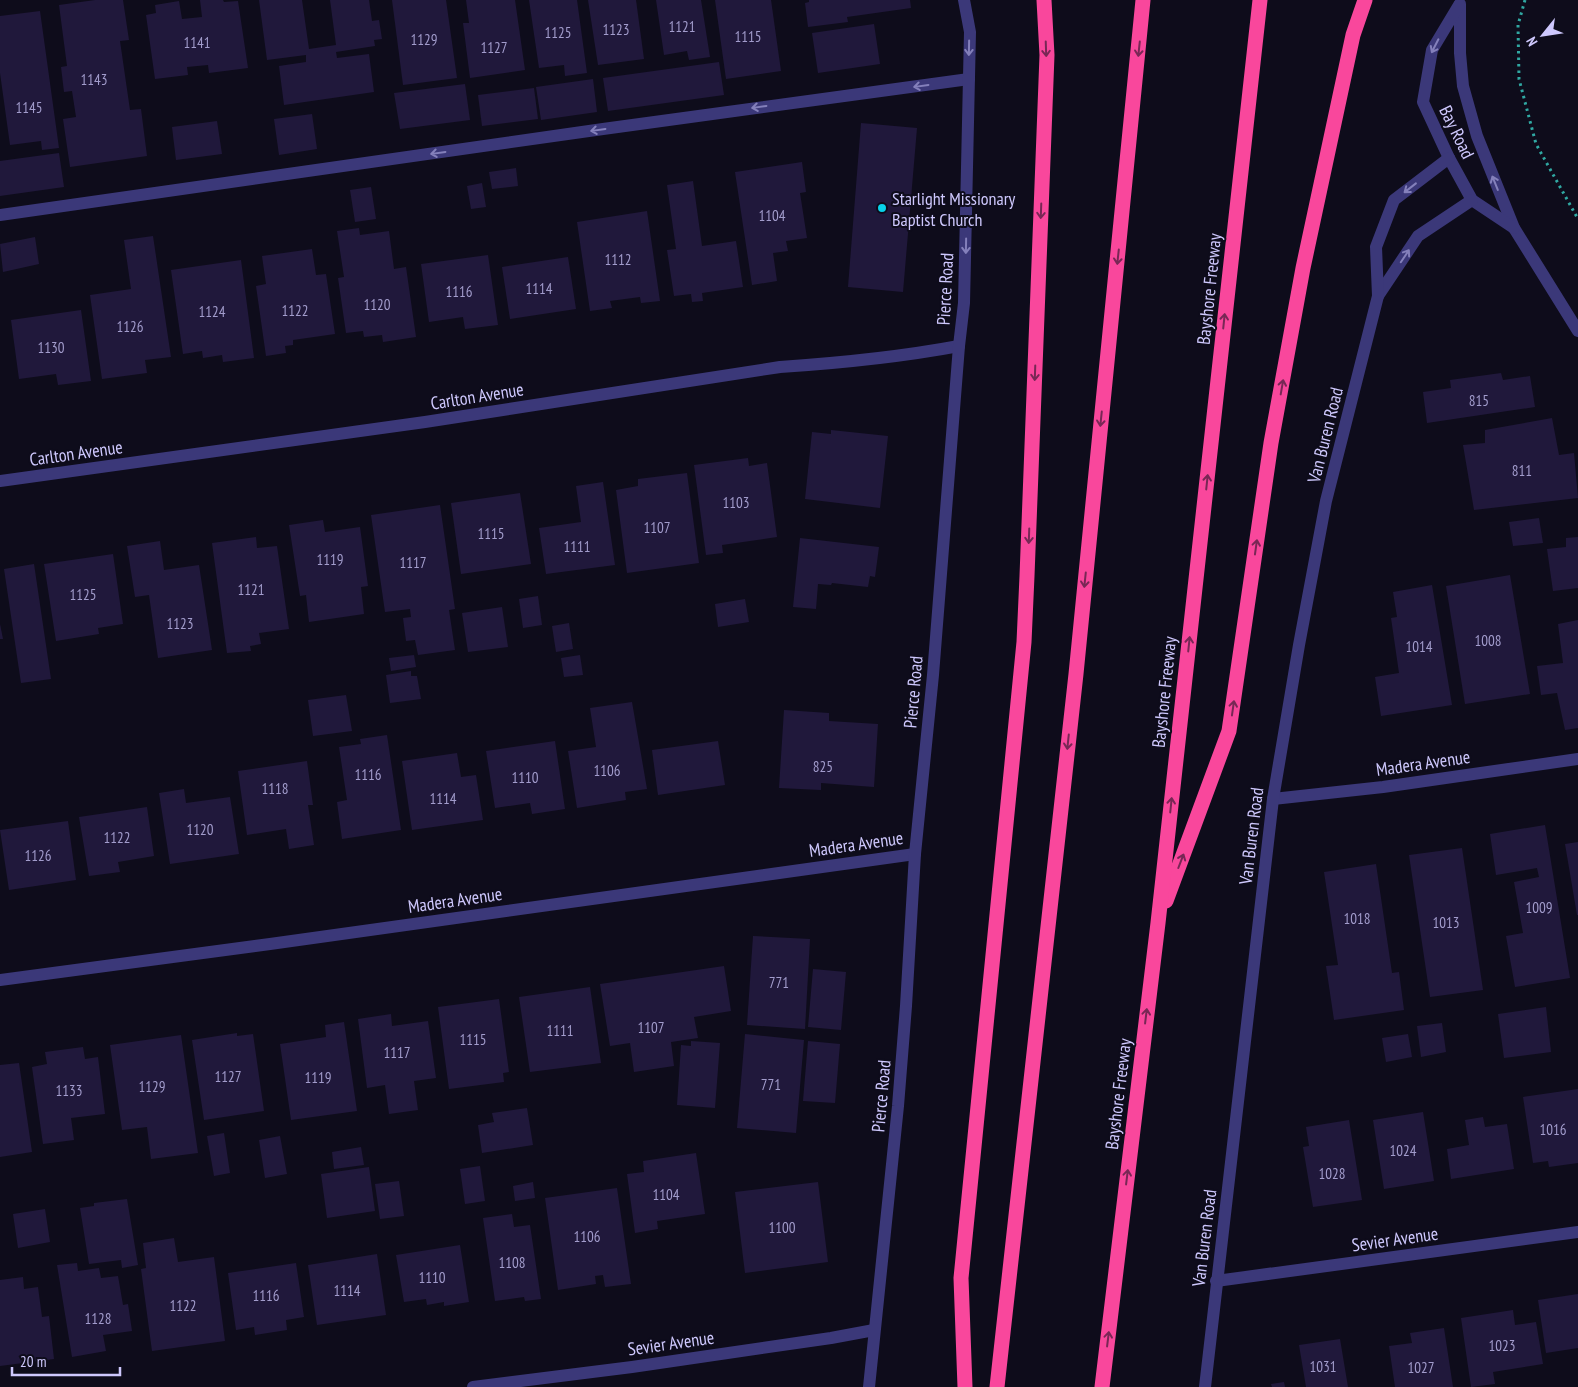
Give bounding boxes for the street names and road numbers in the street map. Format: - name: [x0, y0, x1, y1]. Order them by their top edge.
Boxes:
- street label: Bay Road: [1434, 102, 1480, 162]
- street label: Bayshore Freeway: [1192, 232, 1226, 346]
- street label: Pierce Road: [932, 252, 958, 326]
- street label: Carlton Avenue: [429, 377, 525, 415]
- street label: Van Buren Road: [1302, 385, 1348, 486]
- street label: Carlton Avenue: [28, 435, 124, 471]
- street label: Bayshore Freeway: [1147, 635, 1181, 749]
- street label: Pierce Road: [898, 655, 928, 729]
- street label: Madera Avenue: [1374, 745, 1472, 781]
- street label: Van Buren Road: [1234, 786, 1268, 887]
- street label: Madera Avenue: [807, 826, 905, 862]
- street label: Madera Avenue: [406, 882, 504, 918]
- street label: Bayshore Freeway: [1100, 1037, 1136, 1151]
- street label: Pierce Road: [866, 1059, 896, 1133]
- street label: Van Buren Road: [1187, 1188, 1221, 1289]
- street label: Sevier Avenue: [1350, 1222, 1440, 1256]
- street label: Sevier Avenue: [626, 1326, 716, 1360]

